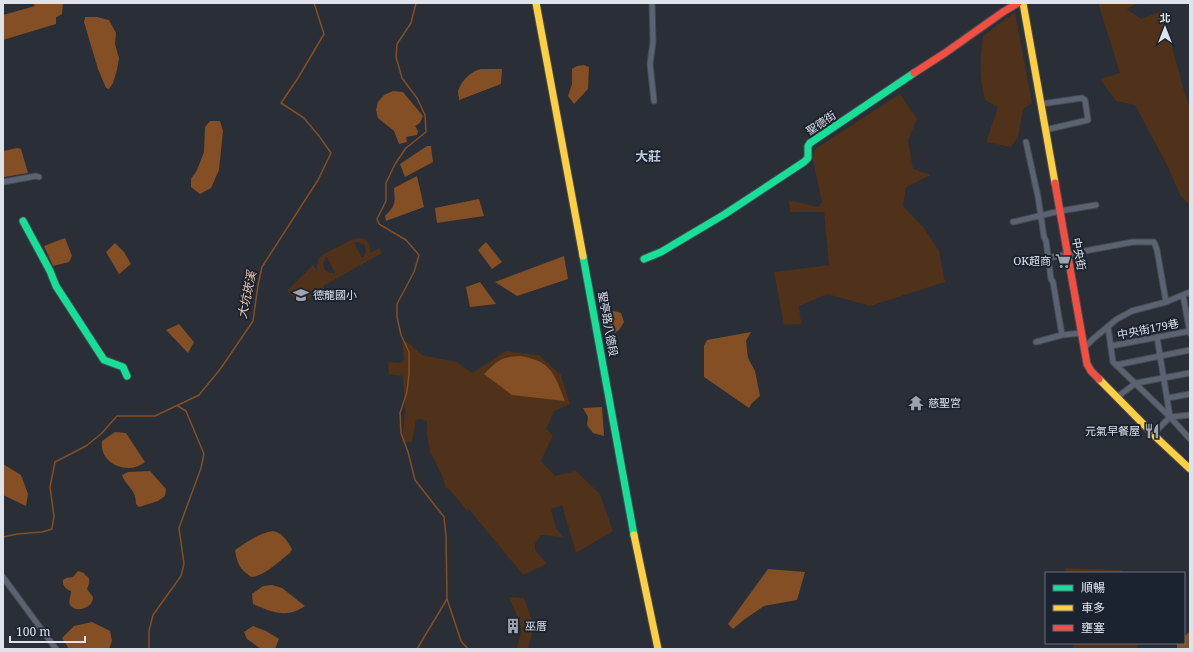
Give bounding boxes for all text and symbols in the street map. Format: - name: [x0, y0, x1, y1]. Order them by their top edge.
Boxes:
- north arrow: [1145, 8, 1185, 48]
- text: 北: [1160, 10, 1171, 25]
- street label: 聖德街: [803, 107, 839, 138]
- district label: 大莊: [635, 147, 661, 165]
- street label: 中央街: [1069, 236, 1090, 271]
- supermarket icon: OK超商: [1054, 252, 1072, 270]
- place label: OK超商: [1013, 253, 1051, 268]
- water label: 大坑崁溪: [233, 268, 260, 320]
- school or university icon: 德龍國小: [292, 286, 310, 304]
- place label: 德龍國小: [313, 287, 357, 302]
- street label: 聖亭路八德段: [595, 290, 622, 358]
- street label: 中央街179巷: [1116, 315, 1180, 342]
- temple icon: 慈聖宮: [907, 394, 925, 412]
- place label: 慈聖宮: [928, 395, 961, 410]
- restaurant icon: 元氣早餐屋: [1143, 422, 1161, 440]
- place label: 元氣早餐屋: [1085, 423, 1140, 438]
- legend: [1045, 572, 1185, 644]
- text: 順暢: [1081, 579, 1105, 596]
- text: 車多: [1081, 599, 1105, 616]
- building icon: 巫厝: [504, 617, 522, 635]
- scale bar: [10, 618, 85, 644]
- place label: 巫厝: [525, 618, 547, 633]
- text: 壅塞: [1081, 619, 1105, 636]
- text: 100 m: [16, 623, 51, 640]

